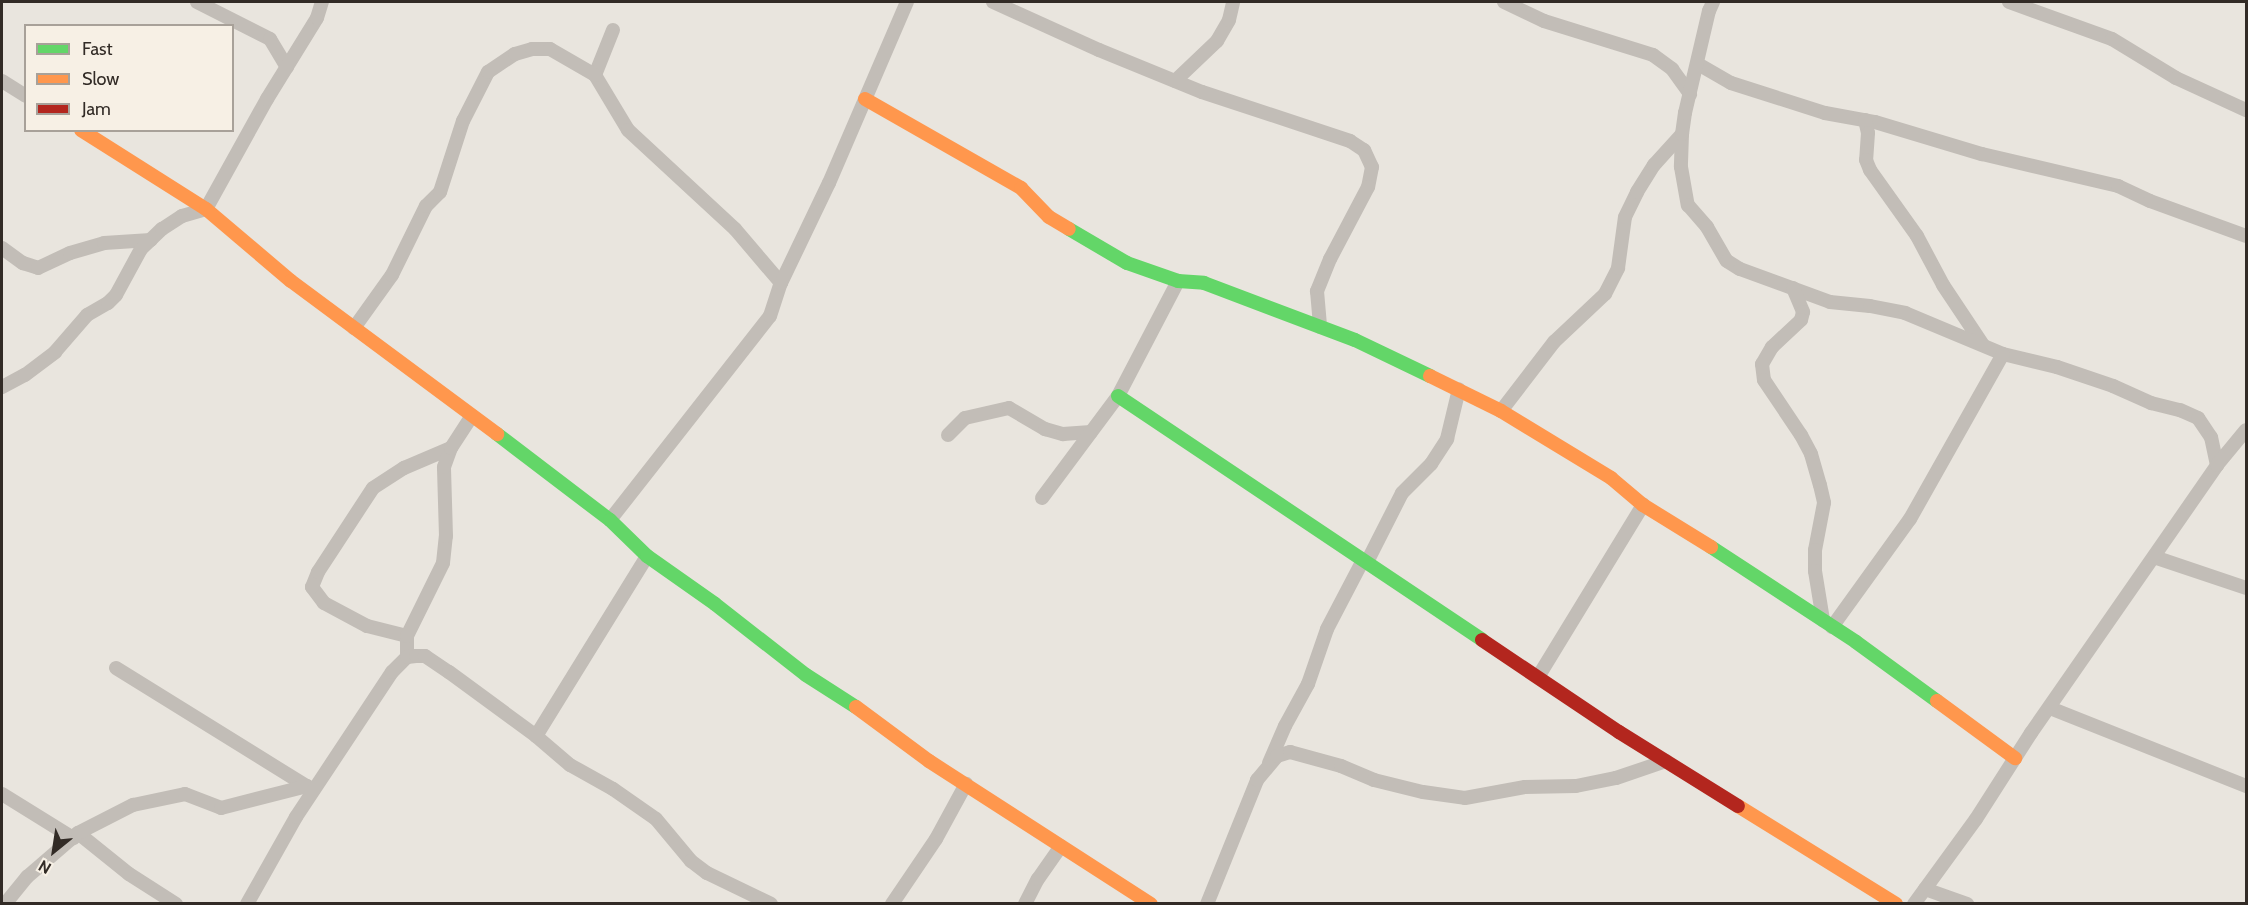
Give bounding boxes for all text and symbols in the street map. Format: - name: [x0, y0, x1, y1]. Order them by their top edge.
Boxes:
- legend: [24, 24, 234, 132]
- text: Fast: [82, 38, 113, 60]
- text: Slow: [82, 68, 119, 90]
- text: Jam: [82, 98, 111, 120]
- north arrow: [24, 821, 84, 881]
- text: N: [35, 856, 54, 878]

